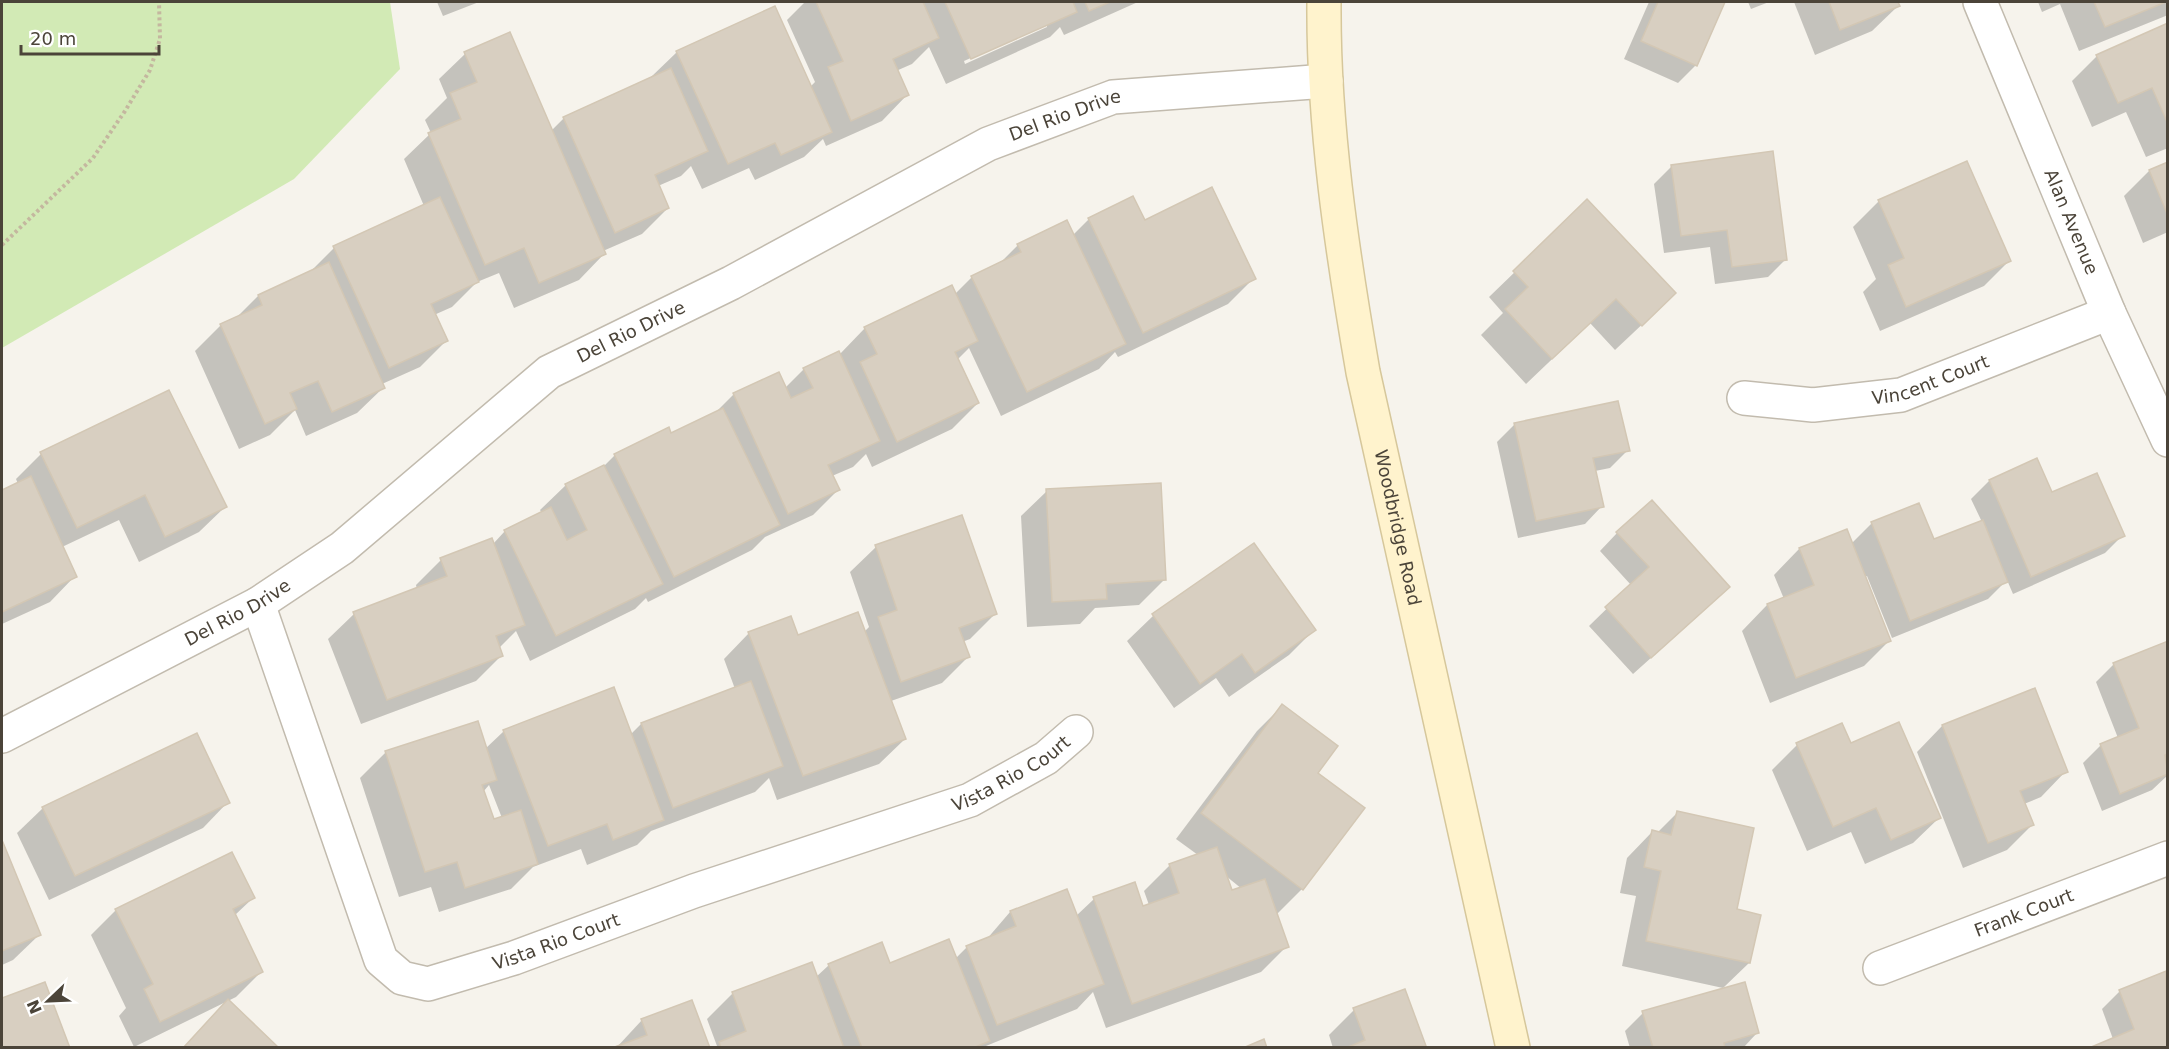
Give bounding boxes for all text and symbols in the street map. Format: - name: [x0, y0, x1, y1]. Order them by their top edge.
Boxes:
- scale bar: [21, 18, 159, 56]
- text: 20 m: [30, 28, 76, 49]
- street label: Del Rio Drive: [1006, 85, 1122, 145]
- street label: Alan Avenue: [2040, 166, 2103, 278]
- street label: Del Rio Drive: [573, 296, 688, 367]
- street label: Vincent Court: [1871, 350, 1992, 408]
- street label: Woodbridge Road: [1371, 448, 1425, 607]
- street label: Del Rio Drive: [181, 574, 294, 650]
- street label: Vista Rio Court: [949, 731, 1074, 815]
- street label: Frank Court: [1971, 884, 2076, 941]
- street label: Vista Rio Court: [490, 909, 623, 974]
- north arrow: [18, 971, 78, 1031]
- text: N: [23, 997, 46, 1017]

